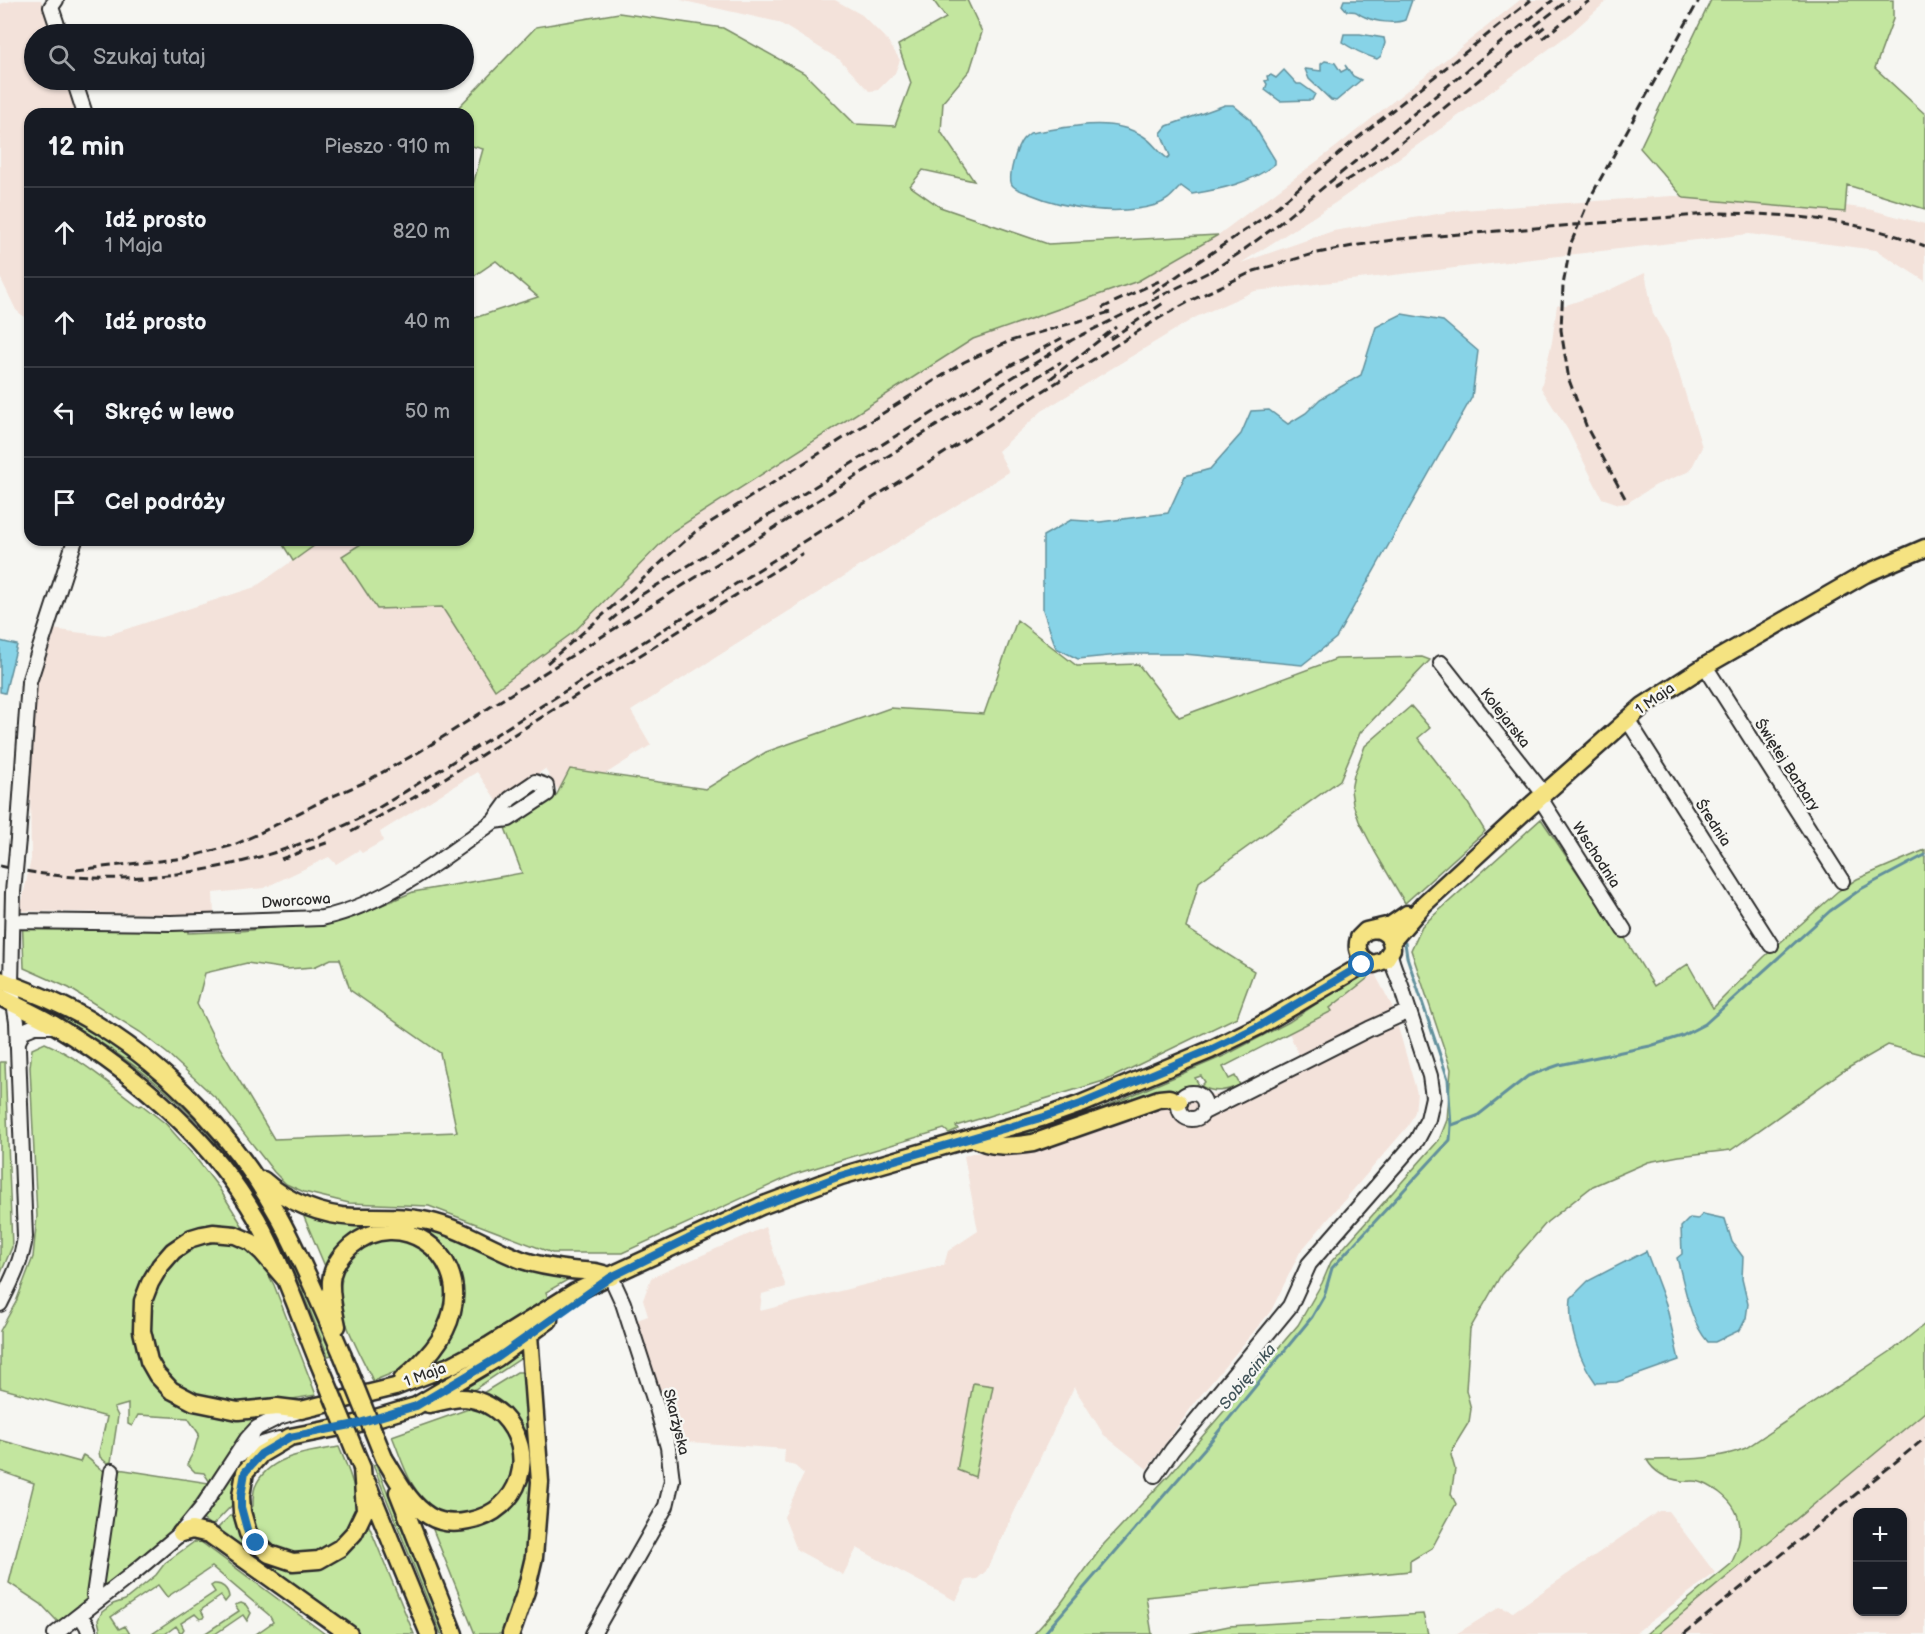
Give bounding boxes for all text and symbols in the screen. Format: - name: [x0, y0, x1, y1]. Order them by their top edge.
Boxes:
- search box: [24, 24, 474, 90]
- icon: search: [45, 41, 78, 74]
- text: Szukaj tutaj: [93, 44, 206, 71]
- text: 12 min: [48, 132, 125, 163]
- text: Pieszo · 910 m: [324, 135, 450, 159]
- text: Idź prosto: [105, 207, 207, 234]
- icon: ahead: [48, 216, 81, 249]
- text: 820 m: [393, 220, 450, 244]
- text: 1 Maja: [105, 234, 163, 258]
- icon: ahead: [48, 306, 81, 339]
- text: Idź prosto: [105, 309, 207, 336]
- text: 40 m: [404, 310, 450, 334]
- icon: left: [48, 396, 81, 429]
- text: Skręć w lewo: [105, 399, 234, 426]
- text: 50 m: [405, 400, 450, 424]
- icon: arrive: [48, 486, 81, 519]
- text: Cel podróży: [105, 489, 225, 516]
- street label: 1 Maja: [1632, 679, 1678, 719]
- street label: Kolejarska: [1476, 684, 1534, 752]
- street label: Świętej Barbary: [1750, 715, 1824, 815]
- street label: Średnia: [1691, 796, 1735, 850]
- street label: Wschodnia: [1568, 818, 1624, 892]
- street label: Dworcowa: [261, 889, 331, 913]
- route start: [1348, 951, 1374, 977]
- water label: Sobięcinka: [1216, 1340, 1280, 1414]
- street label: 1 Maja: [401, 1359, 449, 1391]
- street label: Skarżyska: [659, 1387, 693, 1457]
- map controls: [1853, 1508, 1907, 1616]
- button: +: [1853, 1508, 1907, 1562]
- route end: [242, 1529, 268, 1555]
- button: −: [1853, 1562, 1907, 1616]

